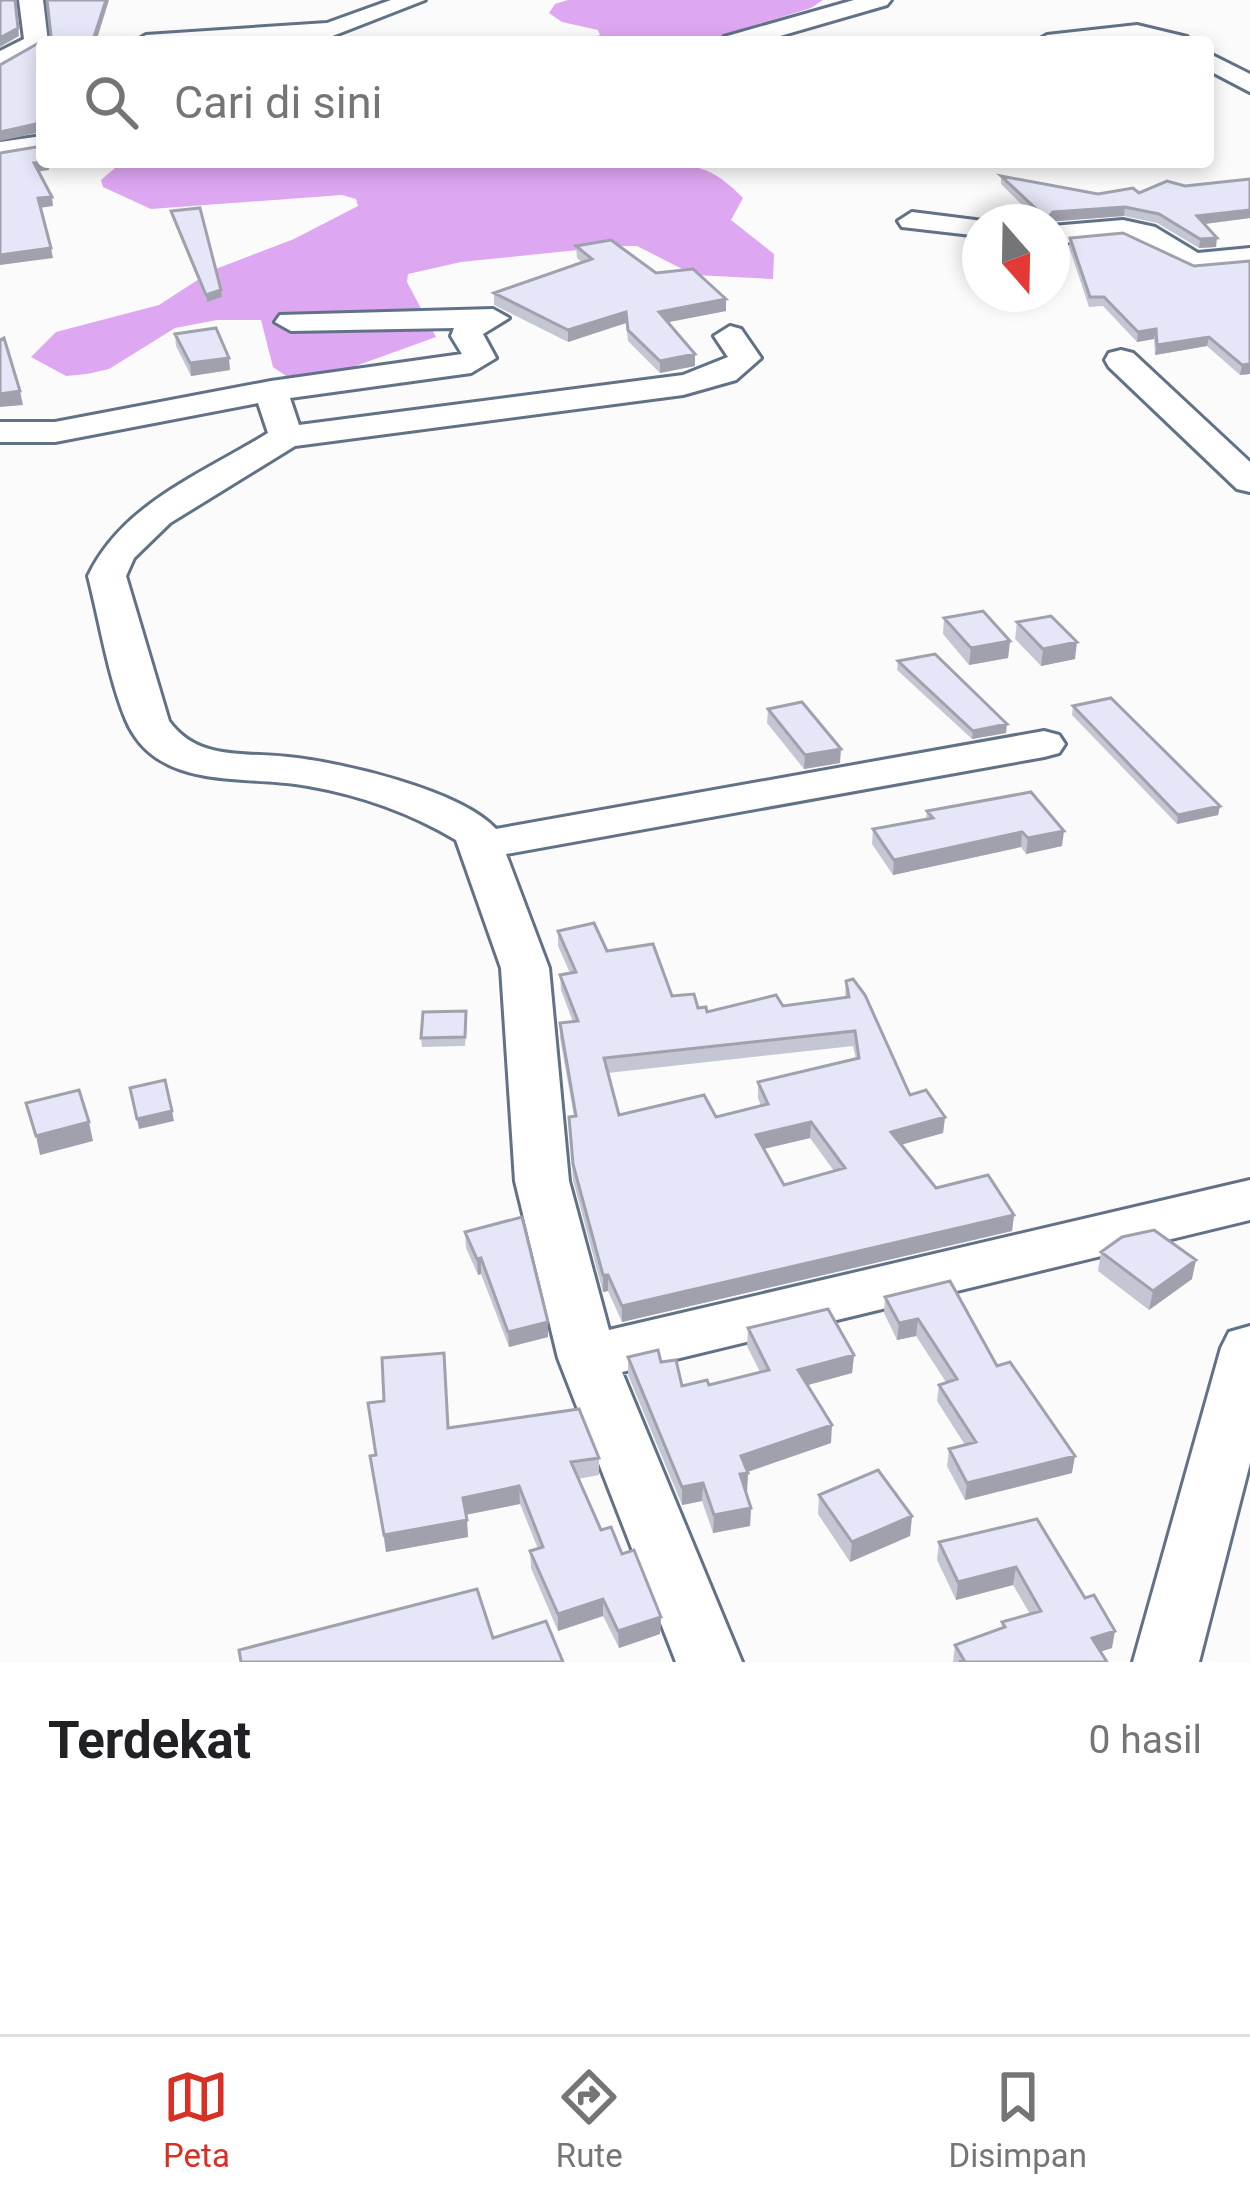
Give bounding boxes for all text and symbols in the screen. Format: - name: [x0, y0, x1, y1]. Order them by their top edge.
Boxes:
- search box: [36, 36, 1214, 168]
- icon: search: [78, 69, 144, 135]
- text: Cari di sini: [174, 76, 383, 129]
- north arrow: [962, 204, 1070, 312]
- text: Terdekat: [48, 1711, 251, 1770]
- text: 0 hasil: [1089, 1717, 1202, 1763]
- tab: Peta: [163, 2064, 230, 2175]
- tab: Rute: [556, 2064, 623, 2175]
- tab: Disimpan: [949, 2064, 1087, 2175]

